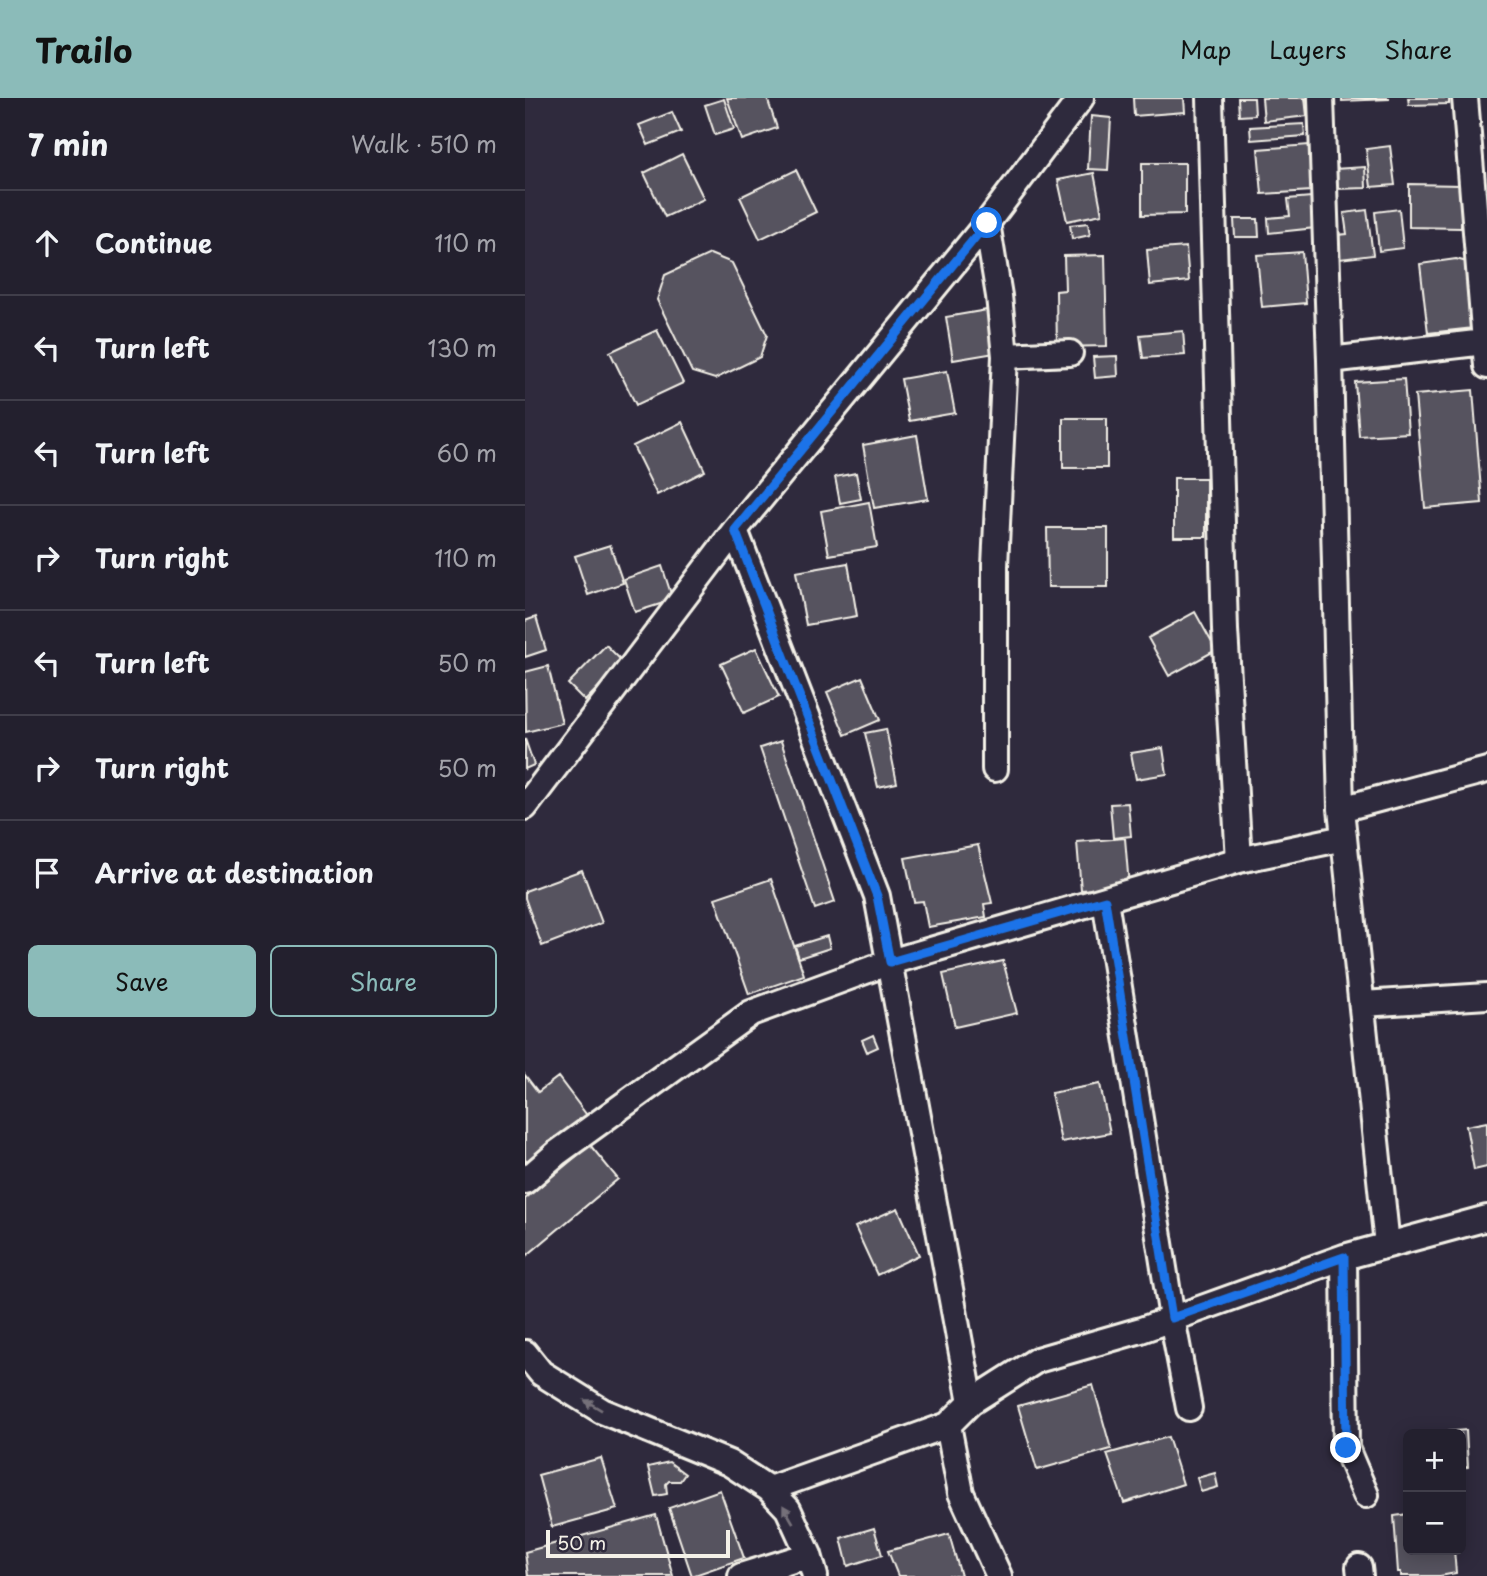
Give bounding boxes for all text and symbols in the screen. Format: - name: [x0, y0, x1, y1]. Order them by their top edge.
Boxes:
- text: Trailo: [35, 24, 132, 74]
- text: Map: [1180, 31, 1231, 67]
- text: Layers: [1269, 31, 1346, 67]
- text: Share: [1384, 31, 1452, 67]
- text: 7 min: [28, 121, 109, 166]
- text: Walk · 510 m: [351, 126, 497, 161]
- route start: [971, 207, 1002, 238]
- text: Continue: [95, 223, 212, 262]
- icon: ahead: [28, 224, 66, 262]
- text: 110 m: [435, 225, 497, 260]
- text: Turn left: [95, 328, 210, 367]
- icon: left: [28, 329, 66, 367]
- text: 130 m: [427, 330, 497, 365]
- text: Turn left: [95, 433, 210, 472]
- icon: left: [28, 434, 66, 472]
- text: 60 m: [437, 435, 497, 470]
- text: Turn right: [95, 538, 229, 577]
- icon: right: [28, 539, 66, 577]
- text: 110 m: [435, 540, 497, 575]
- text: Turn left: [95, 643, 210, 682]
- icon: left: [28, 644, 66, 682]
- text: 50 m: [437, 645, 497, 680]
- text: Turn right: [95, 748, 229, 787]
- icon: right: [28, 749, 66, 787]
- text: 50 m: [437, 750, 497, 785]
- text: Arrive at destination: [95, 853, 374, 892]
- icon: arrive: [28, 854, 66, 892]
- button: Save: [28, 945, 256, 1017]
- button: Share: [270, 945, 497, 1017]
- one-way arrow: [584, 1399, 603, 1411]
- map controls: [1403, 1429, 1466, 1555]
- button: +: [1403, 1429, 1466, 1492]
- route end: [1330, 1432, 1361, 1463]
- button: −: [1403, 1492, 1466, 1555]
- one-way arrow: [782, 1504, 795, 1523]
- scale bar: [546, 1527, 730, 1559]
- text: 50 m: [557, 1528, 606, 1556]

